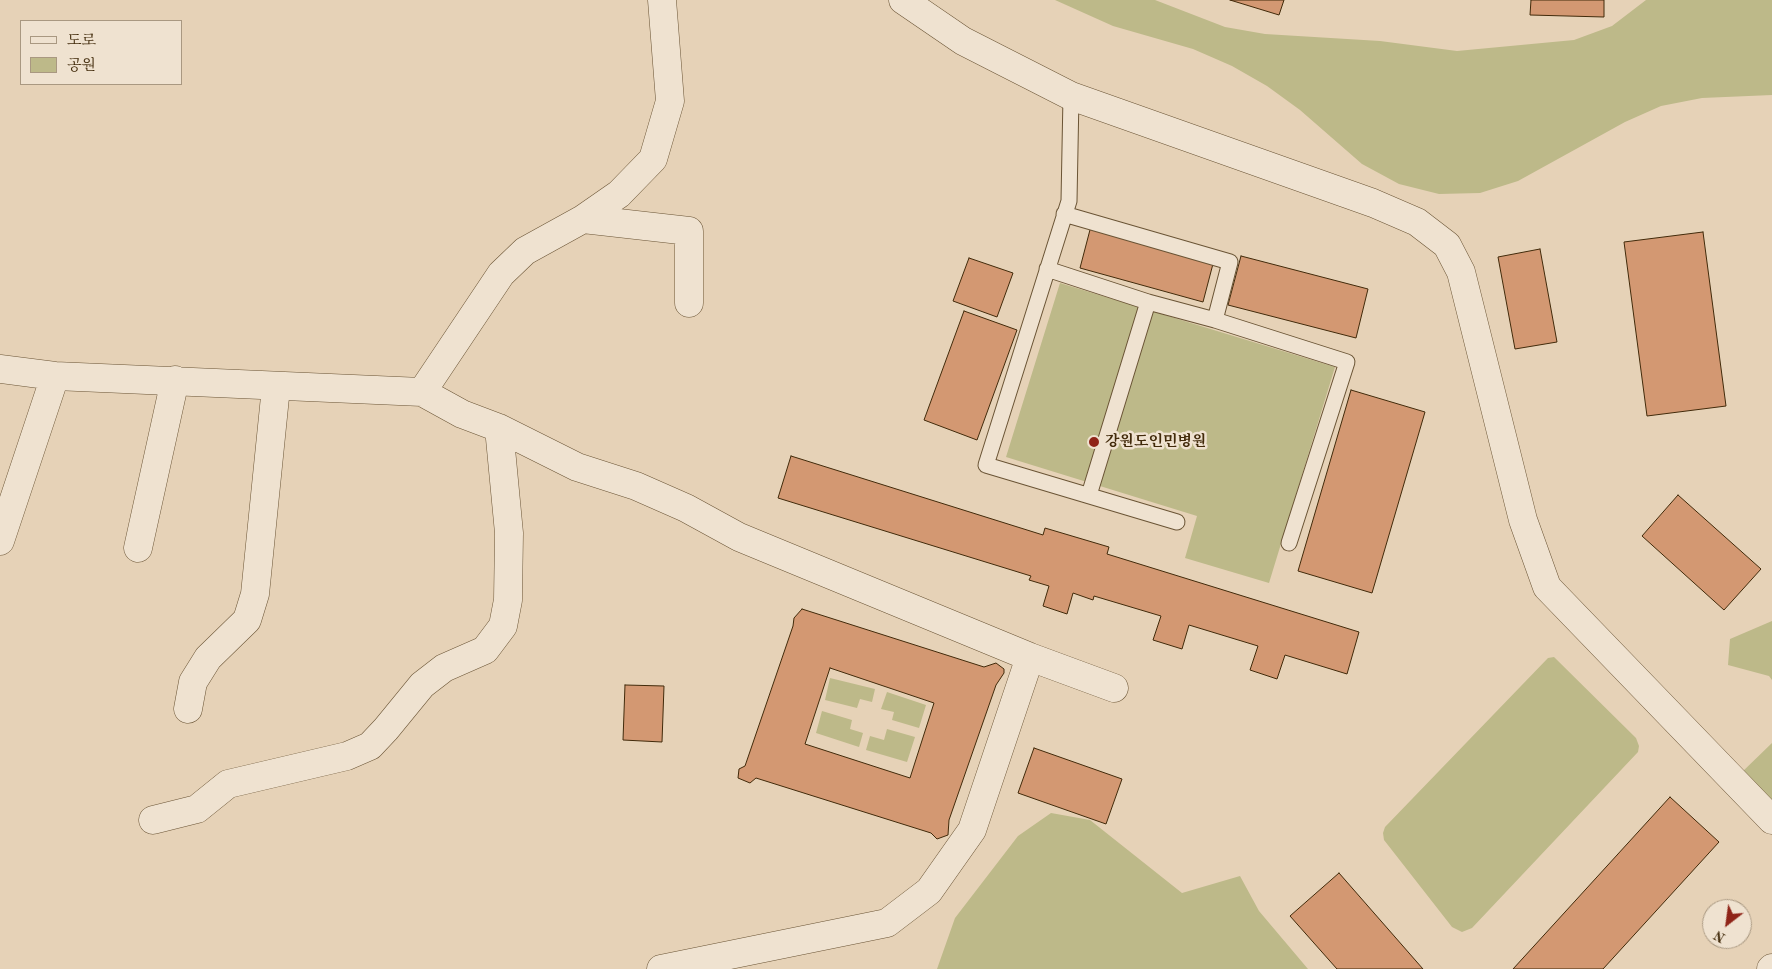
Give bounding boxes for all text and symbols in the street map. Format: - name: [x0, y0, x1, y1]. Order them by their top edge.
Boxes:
- legend: [20, 20, 182, 85]
- text: 도로: [67, 34, 96, 49]
- text: 공원: [67, 59, 96, 74]
- place label: 강원도인민병원: [1105, 433, 1206, 451]
- marker: 강원도인민병원: [1087, 435, 1101, 449]
- north arrow: [1702, 899, 1752, 949]
- text: N: [1712, 927, 1728, 945]

